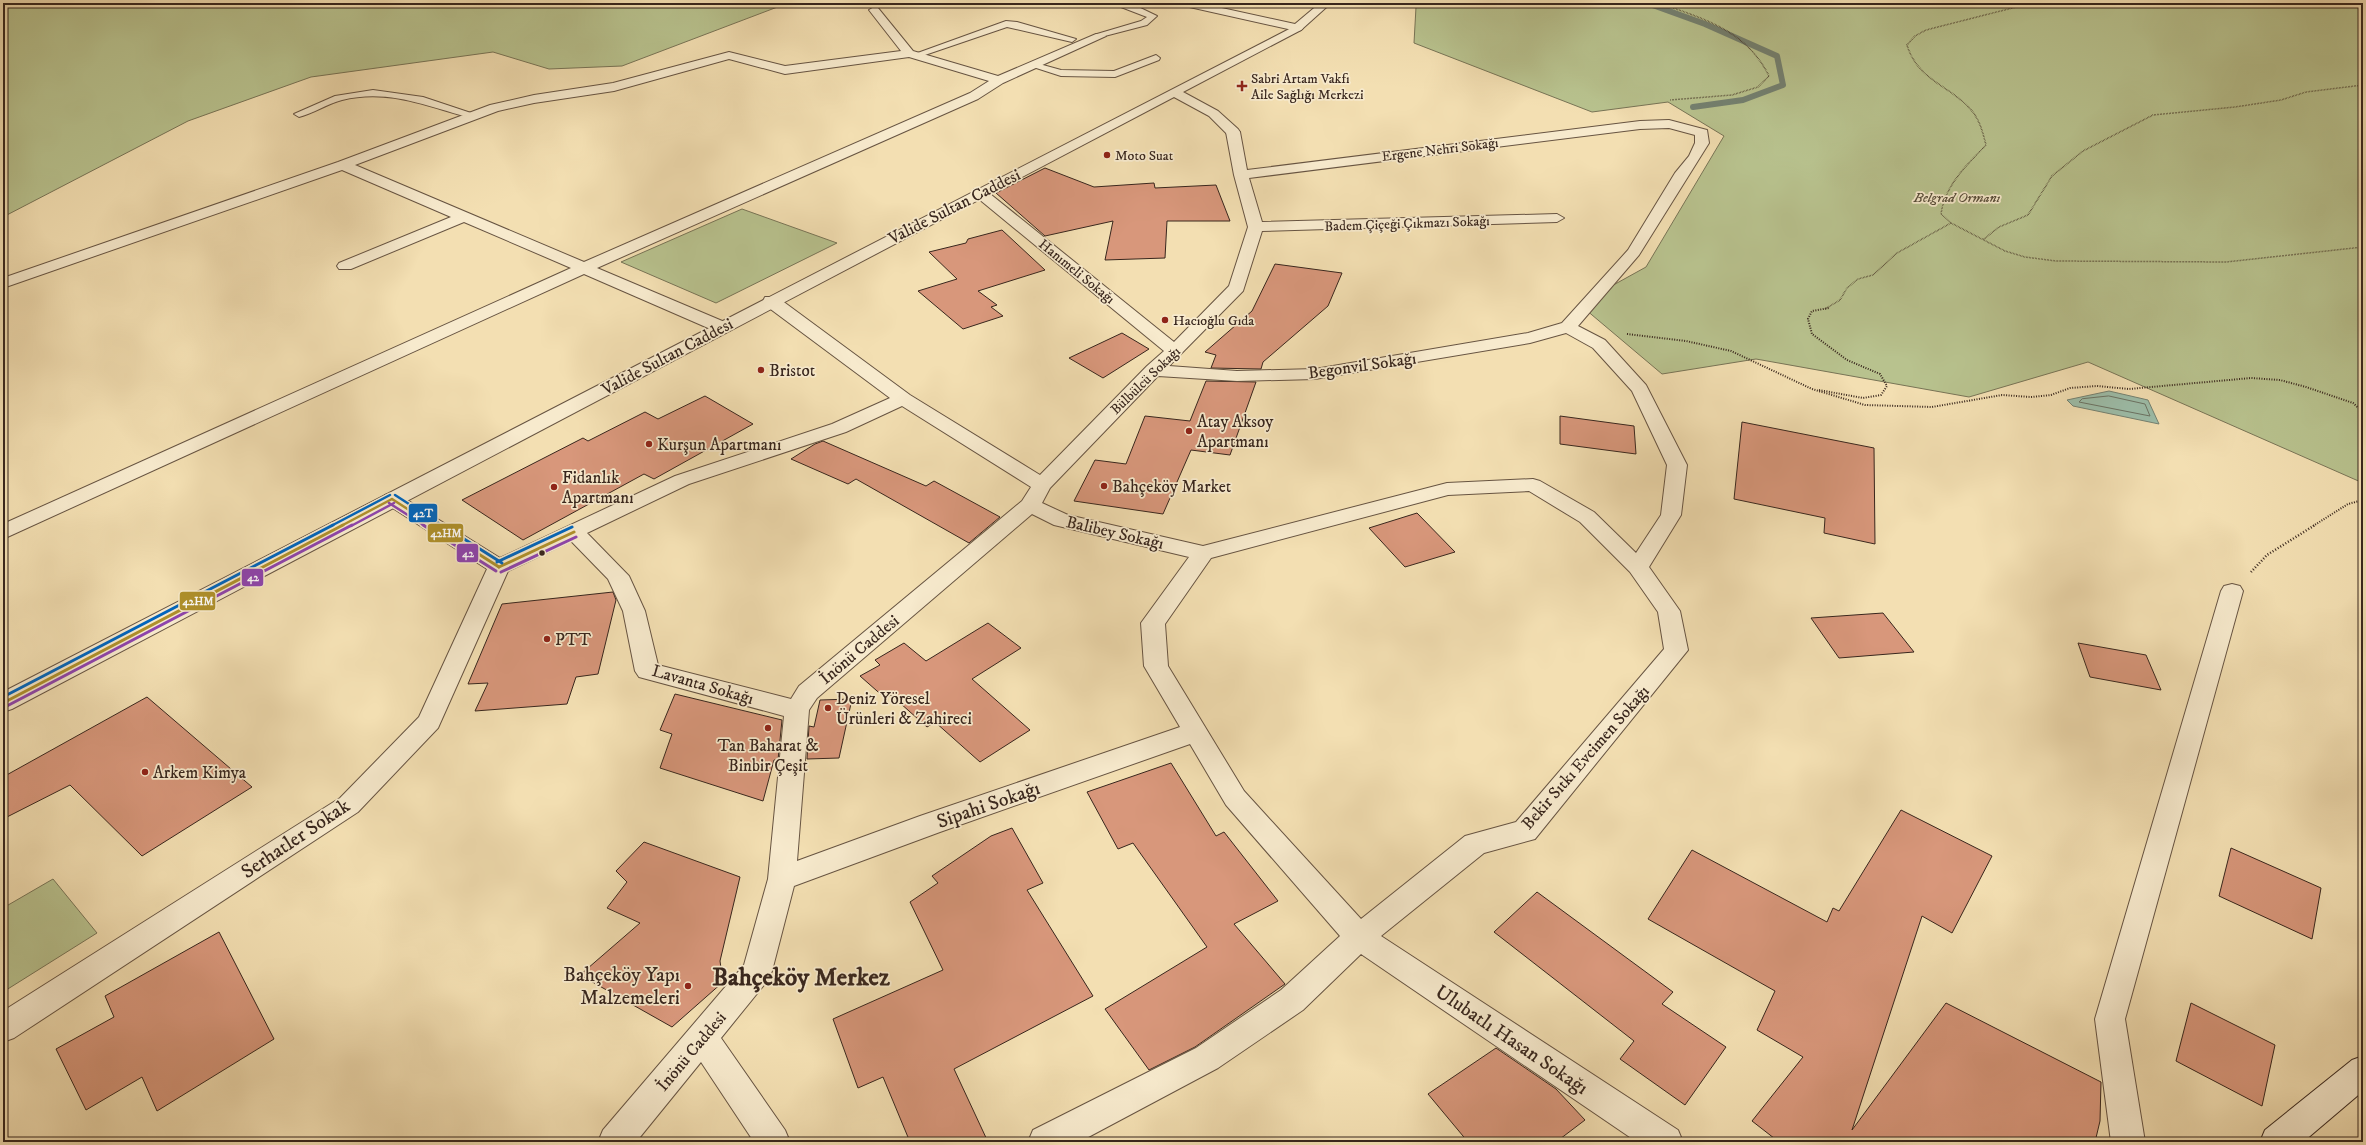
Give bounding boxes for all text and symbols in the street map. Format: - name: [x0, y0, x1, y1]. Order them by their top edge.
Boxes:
- place label: Sabri Artam Vakfı Aile Sağlığı Merkezi: [1251, 70, 1364, 104]
- marker: Sabri Artam Vakfı Aile Sağlığı Merkezi: [1236, 80, 1248, 92]
- street label: Ergene Nehri Sokağı: [1381, 134, 1500, 166]
- place label: Moto Suat: [1115, 147, 1174, 165]
- marker: Moto Suat: [1102, 150, 1112, 160]
- street label: Valide Sultan Caddesi: [884, 164, 1024, 250]
- park label: Belgrad Ormanı: [1913, 189, 2001, 207]
- street label: Badem Çiçeği Çıkmazı Sokağı: [1324, 212, 1491, 236]
- street label: Hanımeli Sokağı: [1035, 235, 1119, 308]
- place label: Hacıoğlu Gıda: [1173, 312, 1254, 330]
- street label: Valide Sultan Caddesi: [597, 313, 737, 401]
- marker: Hacıoğlu Gıda: [1160, 315, 1170, 325]
- street label: Bülbülcü Sokağı: [1107, 343, 1185, 419]
- street label: Begonvil Sokağı: [1307, 347, 1418, 384]
- place label: Bristot: [769, 360, 816, 382]
- marker: Bristot: [756, 365, 766, 375]
- place label: Atay Aksoy Apartmanı: [1197, 411, 1274, 453]
- marker: Atay Aksoy Apartmanı: [1184, 426, 1194, 436]
- place label: Kurşun Apartmanı: [657, 434, 781, 456]
- marker: Kurşun Apartmanı: [644, 439, 654, 449]
- place label: Fidanlık Apartmanı: [562, 467, 634, 509]
- place label: Bahçeköy Market: [1112, 476, 1232, 498]
- marker: Bahçeköy Market: [1099, 481, 1109, 491]
- marker: Fidanlık Apartmanı: [549, 482, 559, 492]
- line badge: 42T: [408, 503, 438, 523]
- text: 42T: [412, 507, 434, 521]
- street label: Balibey Sokağı: [1064, 511, 1166, 555]
- line badge: 42HM: [427, 523, 464, 543]
- text: 42HM: [429, 527, 462, 541]
- line badge: 42: [456, 543, 479, 563]
- text: 42: [461, 547, 474, 561]
- unlabelled marker: [537, 548, 547, 558]
- line badge: 42: [241, 568, 264, 587]
- text: 42: [246, 571, 259, 585]
- line badge: 42HM: [179, 591, 216, 611]
- text: 42HM: [181, 595, 214, 609]
- street label: İnönü Caddesi: [815, 609, 904, 689]
- place label: PTT: [555, 629, 591, 651]
- marker: PTT: [542, 634, 552, 644]
- street label: Lavanta Sokağı: [649, 660, 756, 710]
- street label: Bekir Sıtkı Evcimen Sokağı: [1517, 681, 1655, 834]
- place label: Deniz Yöresel Ürünleri & Zahireci: [836, 688, 972, 730]
- marker: Deniz Yöresel Ürünleri & Zahireci: [823, 703, 833, 713]
- marker: Tan Baharat & Binbir Çeşit: [763, 723, 773, 733]
- place label: Tan Baharat & Binbir Çeşit: [718, 735, 818, 777]
- place label: Arkem Kimya: [153, 762, 247, 784]
- marker: Arkem Kimya: [140, 767, 150, 777]
- street label: Sipahi Sokağı: [934, 776, 1043, 835]
- street label: Serhatler Sokak: [237, 794, 355, 885]
- district label: Bahçeköy Merkez: [712, 962, 890, 993]
- place label: Bahçeköy Yapı Malzemeleri: [563, 963, 680, 1011]
- street label: Ulubatlı Hasan Sokağı: [1430, 980, 1593, 1101]
- marker: Bahçeköy Yapı Malzemeleri: [683, 981, 693, 991]
- street label: İnönü Caddesi: [651, 1007, 731, 1096]

